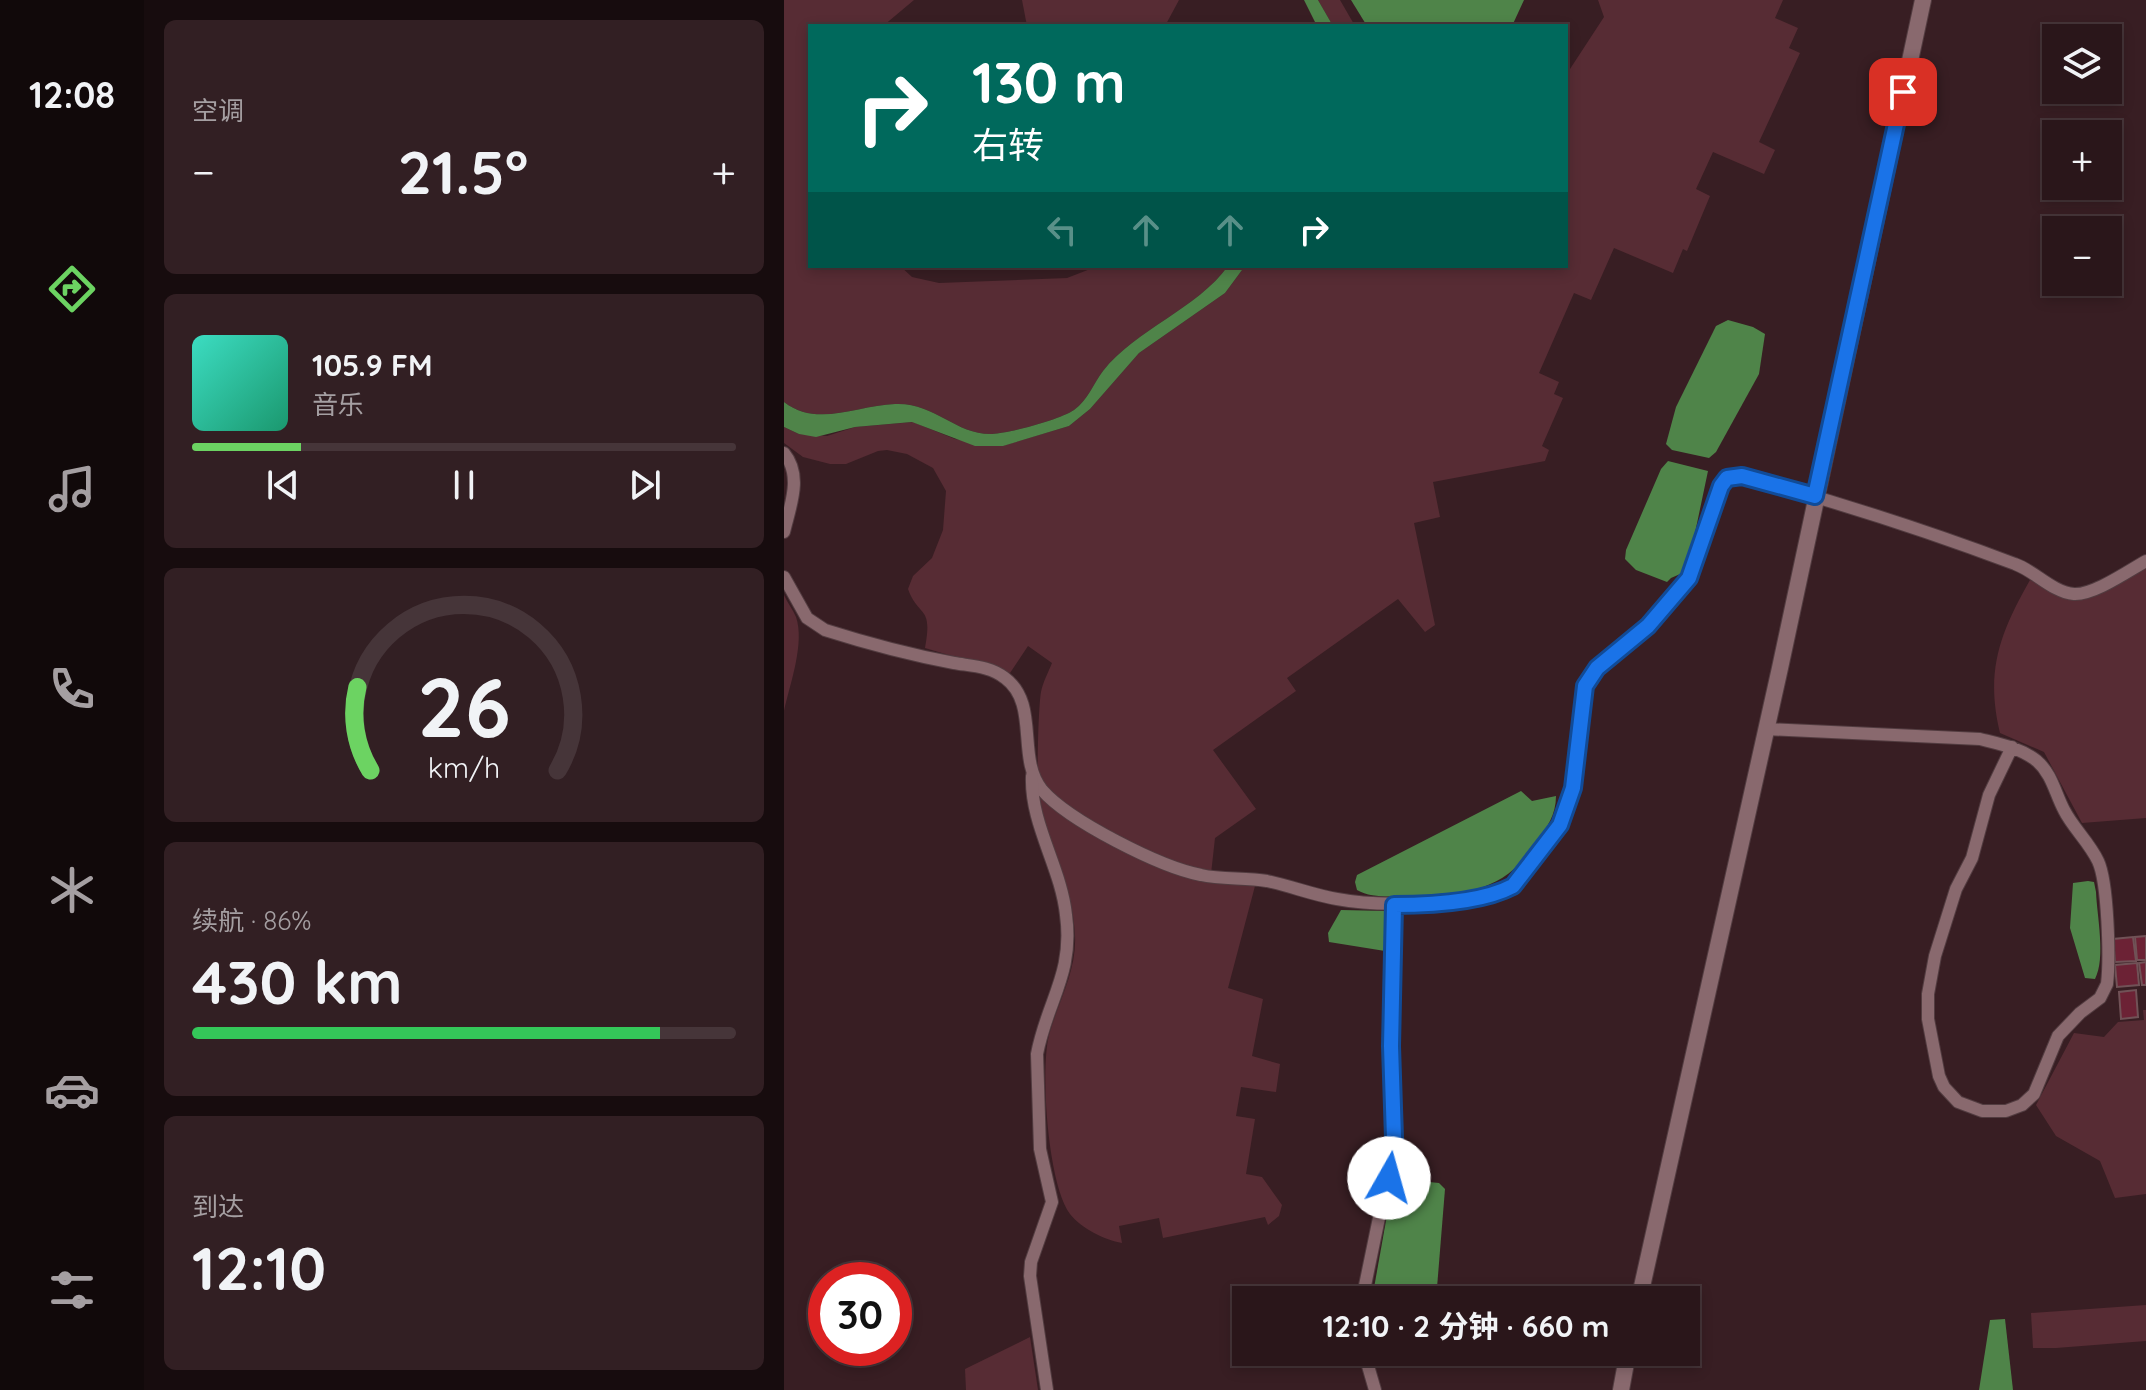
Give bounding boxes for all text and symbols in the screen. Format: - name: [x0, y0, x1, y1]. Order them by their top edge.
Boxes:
- map controls: [2042, 24, 2122, 296]
- button: layers: [2042, 24, 2122, 104]
- text: 130 m: [972, 47, 1126, 117]
- icon: right: [840, 56, 944, 160]
- pin: [1869, 58, 1937, 126]
- icon: arrive: [1881, 70, 1925, 114]
- text: 12:08: [29, 72, 115, 117]
- text: 空调: [192, 94, 244, 127]
- button: +: [2042, 120, 2122, 200]
- text: 右转: [972, 122, 1044, 167]
- text: 21.5°: [398, 134, 528, 209]
- text: −: [192, 144, 215, 199]
- text: +: [711, 144, 736, 199]
- icon: left: [1040, 208, 1084, 252]
- icon: ahead: [1124, 208, 1168, 252]
- icon: ahead: [1208, 208, 1252, 252]
- icon: right: [1292, 208, 1336, 252]
- button: −: [2042, 216, 2122, 296]
- icon: directions: [44, 261, 100, 317]
- text: 105.9 FM: [312, 346, 433, 384]
- text: 音乐: [312, 388, 364, 421]
- icon: music: [44, 461, 100, 517]
- icon: previous: [261, 463, 305, 507]
- icon: pause: [442, 463, 486, 507]
- icon: next: [623, 463, 667, 507]
- text: 26: [417, 654, 511, 758]
- icon: phone: [44, 661, 100, 717]
- text: km/h: [428, 749, 500, 785]
- icon: climate: [44, 862, 100, 918]
- text: 续航 · 86%: [192, 904, 311, 937]
- text: 430 km: [192, 944, 403, 1019]
- icon: car: [44, 1062, 100, 1118]
- position arrow: [1347, 1136, 1431, 1220]
- text: 到达: [192, 1190, 244, 1223]
- text: 12:10: [192, 1230, 326, 1305]
- icon: filters: [44, 1262, 100, 1318]
- speed limit sign: 30: [808, 1262, 912, 1366]
- text: 12:10 · 2 分钟 · 660 m: [1322, 1307, 1610, 1345]

